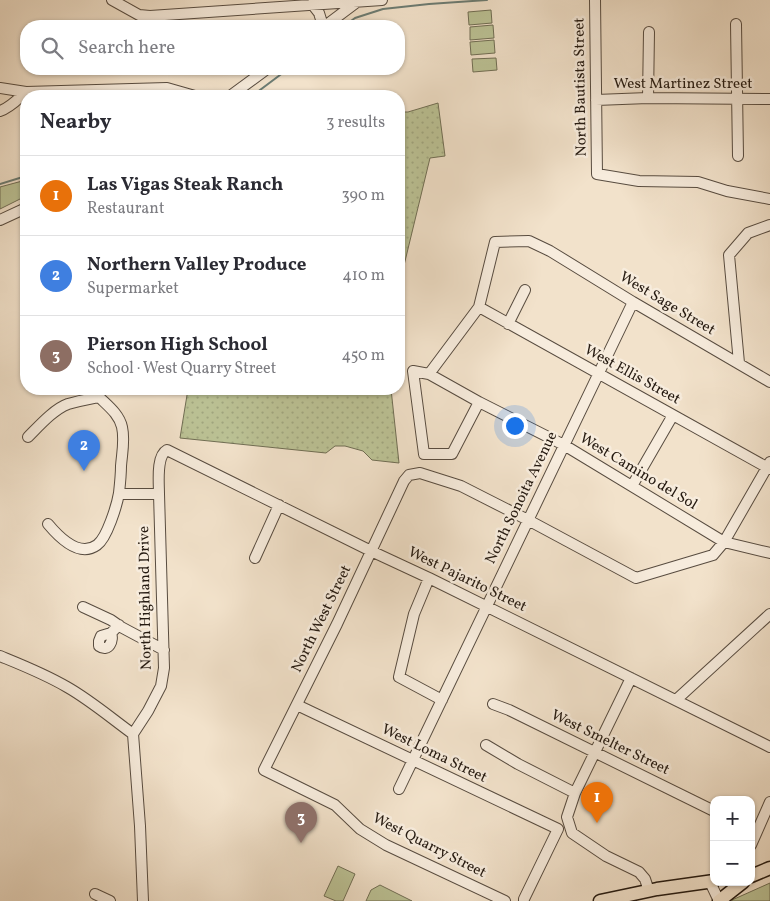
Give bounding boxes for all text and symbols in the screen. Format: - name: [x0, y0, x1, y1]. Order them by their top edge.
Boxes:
- street label: North Bautista Street: [569, 17, 593, 157]
- search box: [20, 20, 405, 75]
- icon: search: [38, 34, 66, 62]
- text: Search here: [78, 35, 175, 61]
- street label: West Martinez Street: [613, 74, 753, 95]
- text: Nearby: [40, 108, 111, 137]
- text: 3 results: [326, 112, 385, 134]
- text: Las Vigas Steak Ranch: [87, 172, 283, 198]
- text: 1: [53, 185, 59, 207]
- text: 390 m: [342, 185, 385, 207]
- text: Restaurant: [87, 198, 165, 220]
- text: Northern Valley Produce: [87, 252, 306, 278]
- text: 2: [52, 265, 60, 287]
- text: 410 m: [342, 265, 385, 287]
- street label: West Sage Street: [615, 267, 719, 341]
- text: Supermarket: [87, 278, 179, 300]
- text: Pierson High School: [87, 332, 268, 358]
- street label: West Ellis Street: [580, 340, 684, 410]
- text: 3: [52, 345, 60, 367]
- text: 450 m: [342, 345, 385, 367]
- text: School · West Quarry Street: [87, 358, 276, 380]
- your location: [502, 413, 528, 439]
- street label: North Sonoita Avenue: [481, 428, 563, 568]
- street label: West Camino del Sol: [575, 428, 701, 516]
- pin: 2: [68, 430, 100, 471]
- street label: North Highland Drive: [134, 526, 158, 670]
- street label: West Pajarito Street: [404, 542, 530, 618]
- street label: North West Street: [287, 562, 357, 676]
- street label: West Smelter Street: [547, 705, 673, 781]
- street label: West Loma Street: [378, 719, 490, 789]
- pin: 1: [581, 782, 613, 823]
- map controls: [710, 796, 755, 886]
- button: +: [710, 796, 755, 841]
- pin: 3: [285, 802, 317, 843]
- street label: West Quarry Street: [369, 808, 489, 884]
- button: −: [710, 841, 755, 886]

